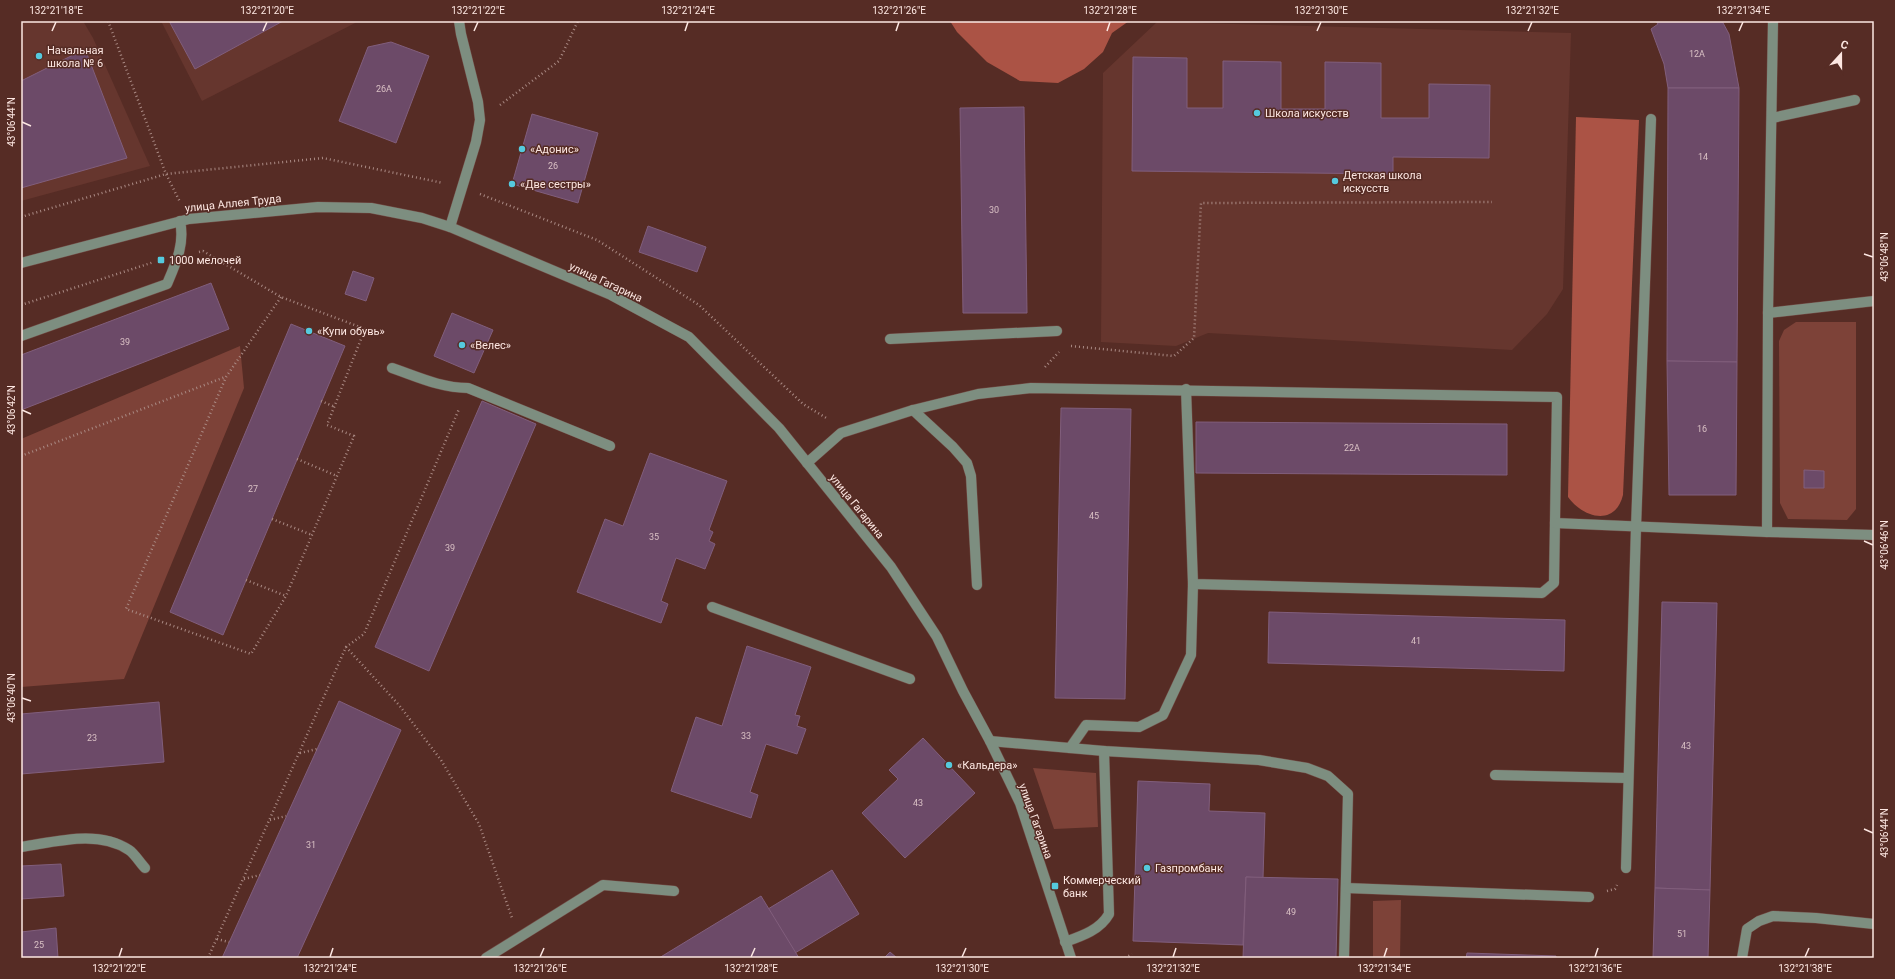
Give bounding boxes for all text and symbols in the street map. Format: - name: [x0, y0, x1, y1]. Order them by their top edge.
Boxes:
- text: 132°21'18"E: [29, 5, 83, 16]
- text: 132°21'20"E: [240, 5, 294, 16]
- text: 132°21'22"E: [451, 5, 505, 16]
- text: 132°21'24"E: [661, 5, 715, 16]
- text: 132°21'26"E: [872, 5, 926, 16]
- text: 132°21'28"E: [1083, 5, 1137, 16]
- text: 132°21'30"E: [1294, 5, 1348, 16]
- text: 132°21'32"E: [1505, 5, 1559, 16]
- text: 132°21'34"E: [1716, 5, 1770, 16]
- north arrow: [1821, 34, 1861, 74]
- text: С: [1839, 38, 1850, 52]
- place label: Начальная школа № 6: [47, 44, 104, 70]
- house number: 12А: [1689, 49, 1705, 59]
- marker: Начальная школа № 6: [34, 51, 44, 61]
- house number: 26А: [376, 84, 392, 94]
- text: 43°06'44"N: [6, 97, 17, 147]
- place label: Школа искусств: [1265, 107, 1349, 120]
- marker: Школа искусств: [1252, 108, 1262, 118]
- place label: «Адонис»: [530, 143, 579, 156]
- marker: «Адонис»: [517, 144, 527, 154]
- house number: 14: [1698, 152, 1708, 162]
- house number: 26: [548, 161, 558, 171]
- place label: Детская школа искусств: [1343, 169, 1422, 195]
- marker: Детская школа искусств: [1330, 176, 1340, 186]
- place label: «Две сестры»: [520, 178, 591, 191]
- marker: «Две сестры»: [507, 179, 517, 189]
- street label: улица Аллея Труда: [184, 192, 282, 215]
- house number: 30: [989, 205, 999, 215]
- text: 43°06'48"N: [1879, 232, 1890, 282]
- place label: 1000 мелочей: [169, 254, 241, 267]
- marker: 1000 мелочей: [156, 255, 166, 265]
- street label: улица Гагарина: [567, 260, 645, 305]
- place label: «Купи обувь»: [317, 325, 385, 338]
- marker: «Купи обувь»: [304, 326, 314, 336]
- house number: 39: [120, 337, 130, 347]
- place label: «Велес»: [470, 339, 511, 352]
- marker: «Велес»: [457, 340, 467, 350]
- text: 43°06'42"N: [6, 385, 17, 435]
- house number: 16: [1697, 424, 1707, 434]
- house number: 22А: [1344, 443, 1360, 453]
- street label: улица Гагарина: [827, 471, 887, 541]
- house number: 27: [248, 484, 258, 494]
- house number: 45: [1089, 511, 1099, 521]
- text: 43°06'46"N: [1879, 520, 1890, 570]
- house number: 35: [649, 532, 659, 542]
- house number: 39: [445, 543, 455, 553]
- house number: 41: [1411, 636, 1421, 646]
- text: 43°06'40"N: [6, 673, 17, 723]
- house number: 33: [741, 731, 751, 741]
- house number: 23: [87, 733, 97, 743]
- house number: 43: [1681, 741, 1691, 751]
- place label: «Кальдера»: [957, 759, 1017, 772]
- marker: «Кальдера»: [944, 760, 954, 770]
- street label: улица Гагарина: [1016, 782, 1055, 861]
- house number: 43: [913, 798, 923, 808]
- text: 43°06'44"N: [1879, 808, 1890, 858]
- house number: 31: [306, 840, 316, 850]
- place label: Газпромбанк: [1155, 862, 1223, 875]
- marker: Газпромбанк: [1142, 863, 1152, 873]
- place label: Коммерческий банк: [1063, 874, 1141, 900]
- marker: Коммерческий банк: [1050, 881, 1060, 891]
- house number: 49: [1286, 907, 1296, 917]
- house number: 51: [1677, 929, 1687, 939]
- house number: 25: [34, 940, 44, 950]
- text: 132°21'22"E: [92, 963, 146, 974]
- text: 132°21'24"E: [303, 963, 357, 974]
- text: 132°21'26"E: [513, 963, 567, 974]
- text: 132°21'28"E: [724, 963, 778, 974]
- text: 132°21'30"E: [935, 963, 989, 974]
- text: 132°21'32"E: [1146, 963, 1200, 974]
- text: 132°21'34"E: [1357, 963, 1411, 974]
- text: 132°21'36"E: [1568, 963, 1622, 974]
- text: 132°21'38"E: [1778, 963, 1832, 974]

